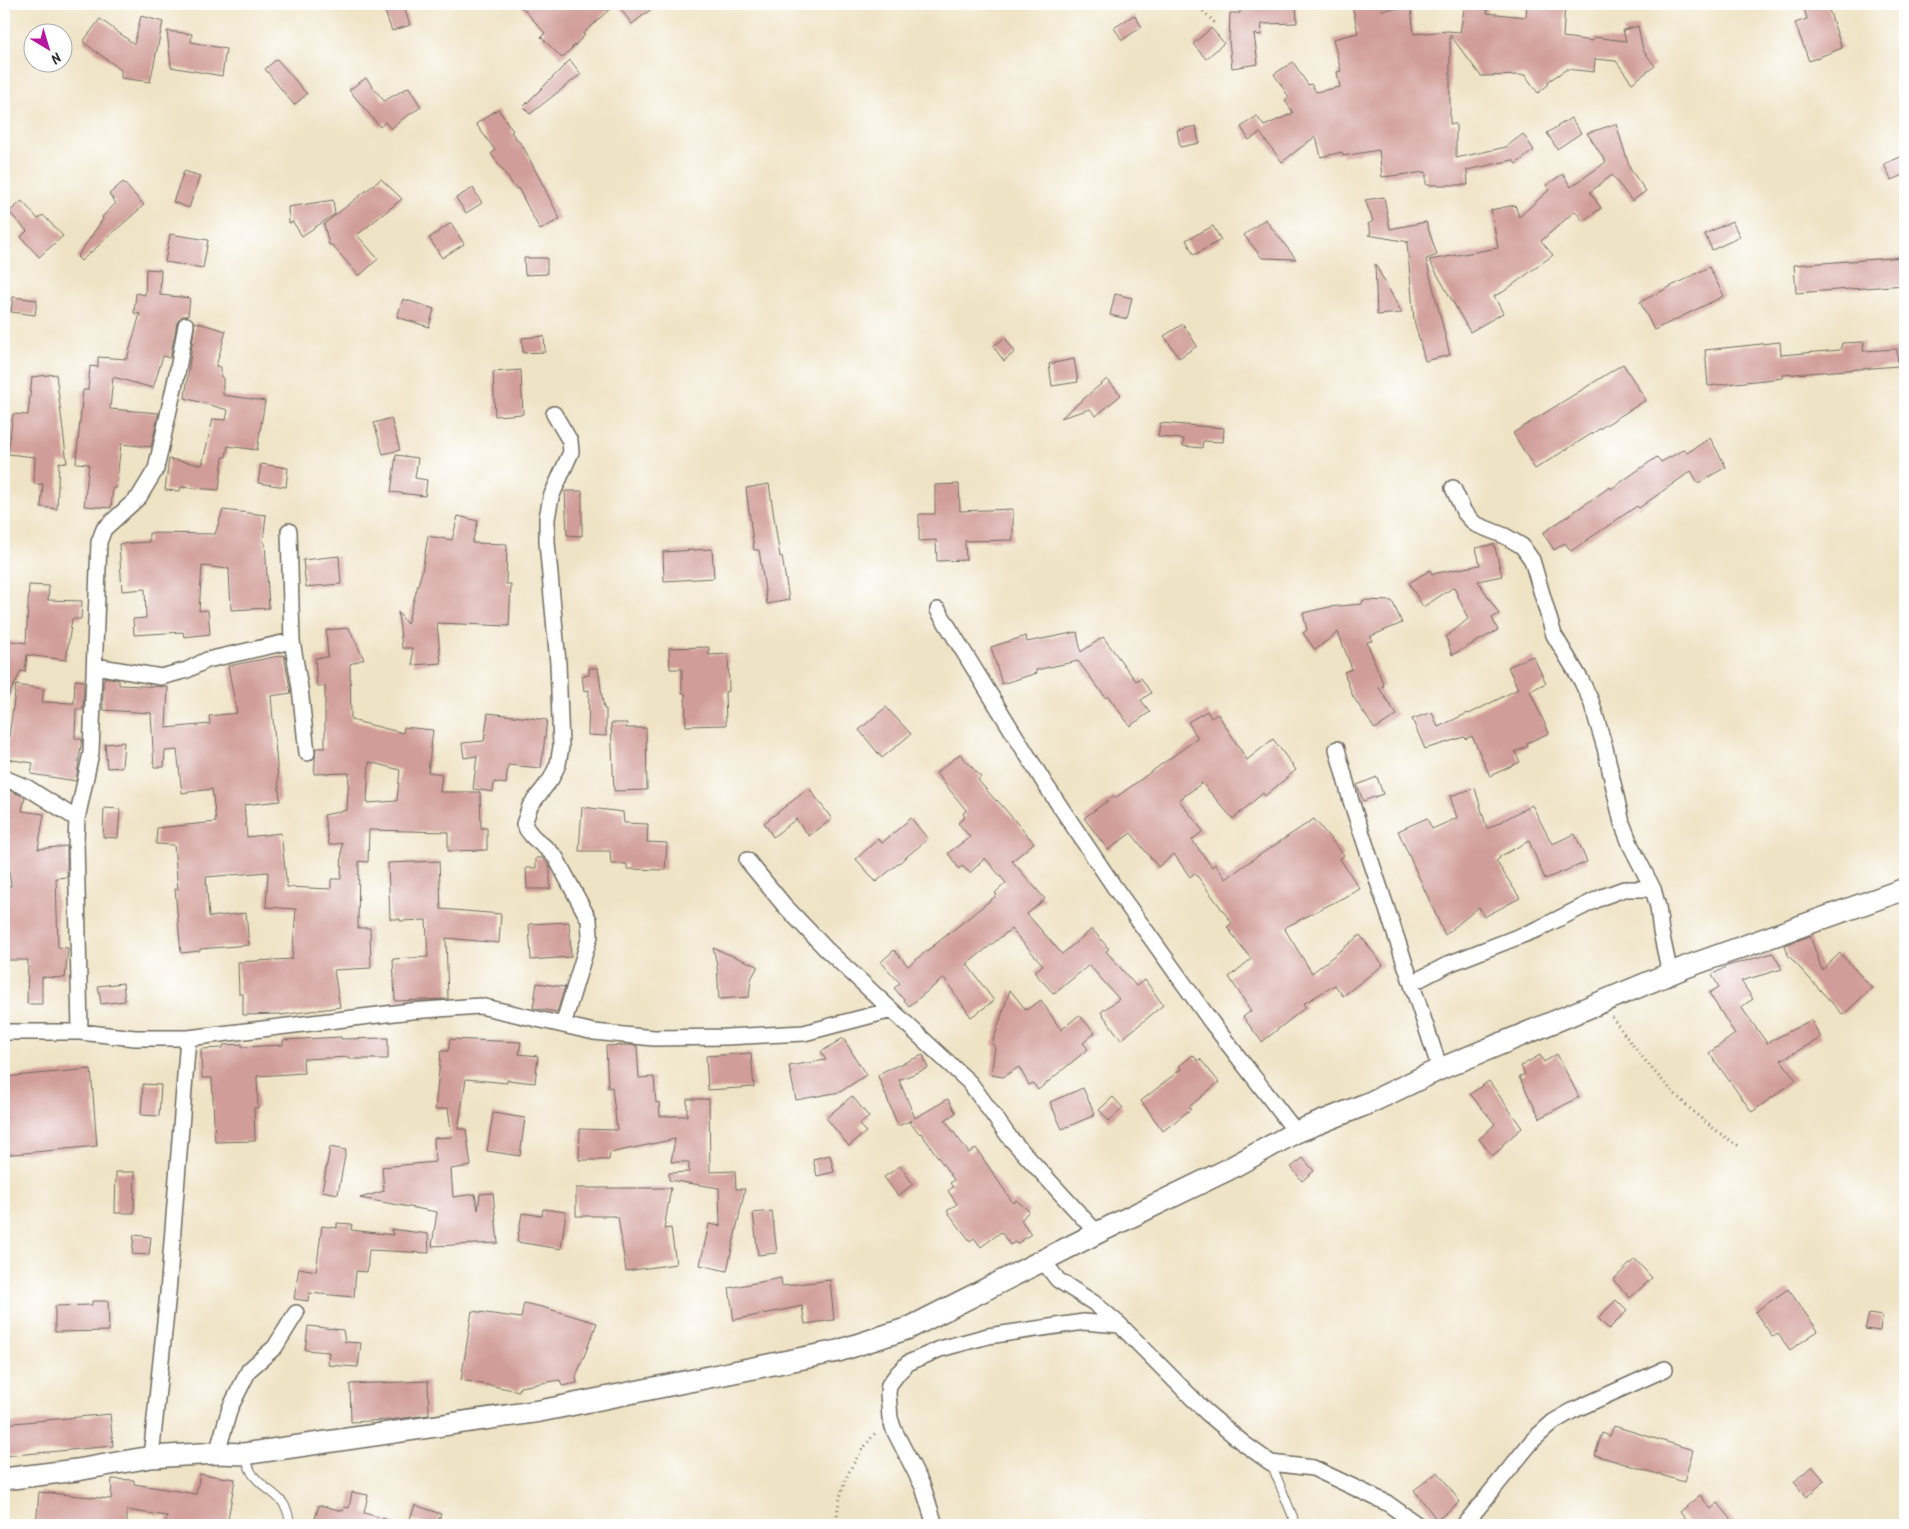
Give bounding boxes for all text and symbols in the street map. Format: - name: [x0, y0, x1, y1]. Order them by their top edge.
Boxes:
- north arrow: [22, 22, 72, 72]
- text: N: [45, 46, 66, 69]

